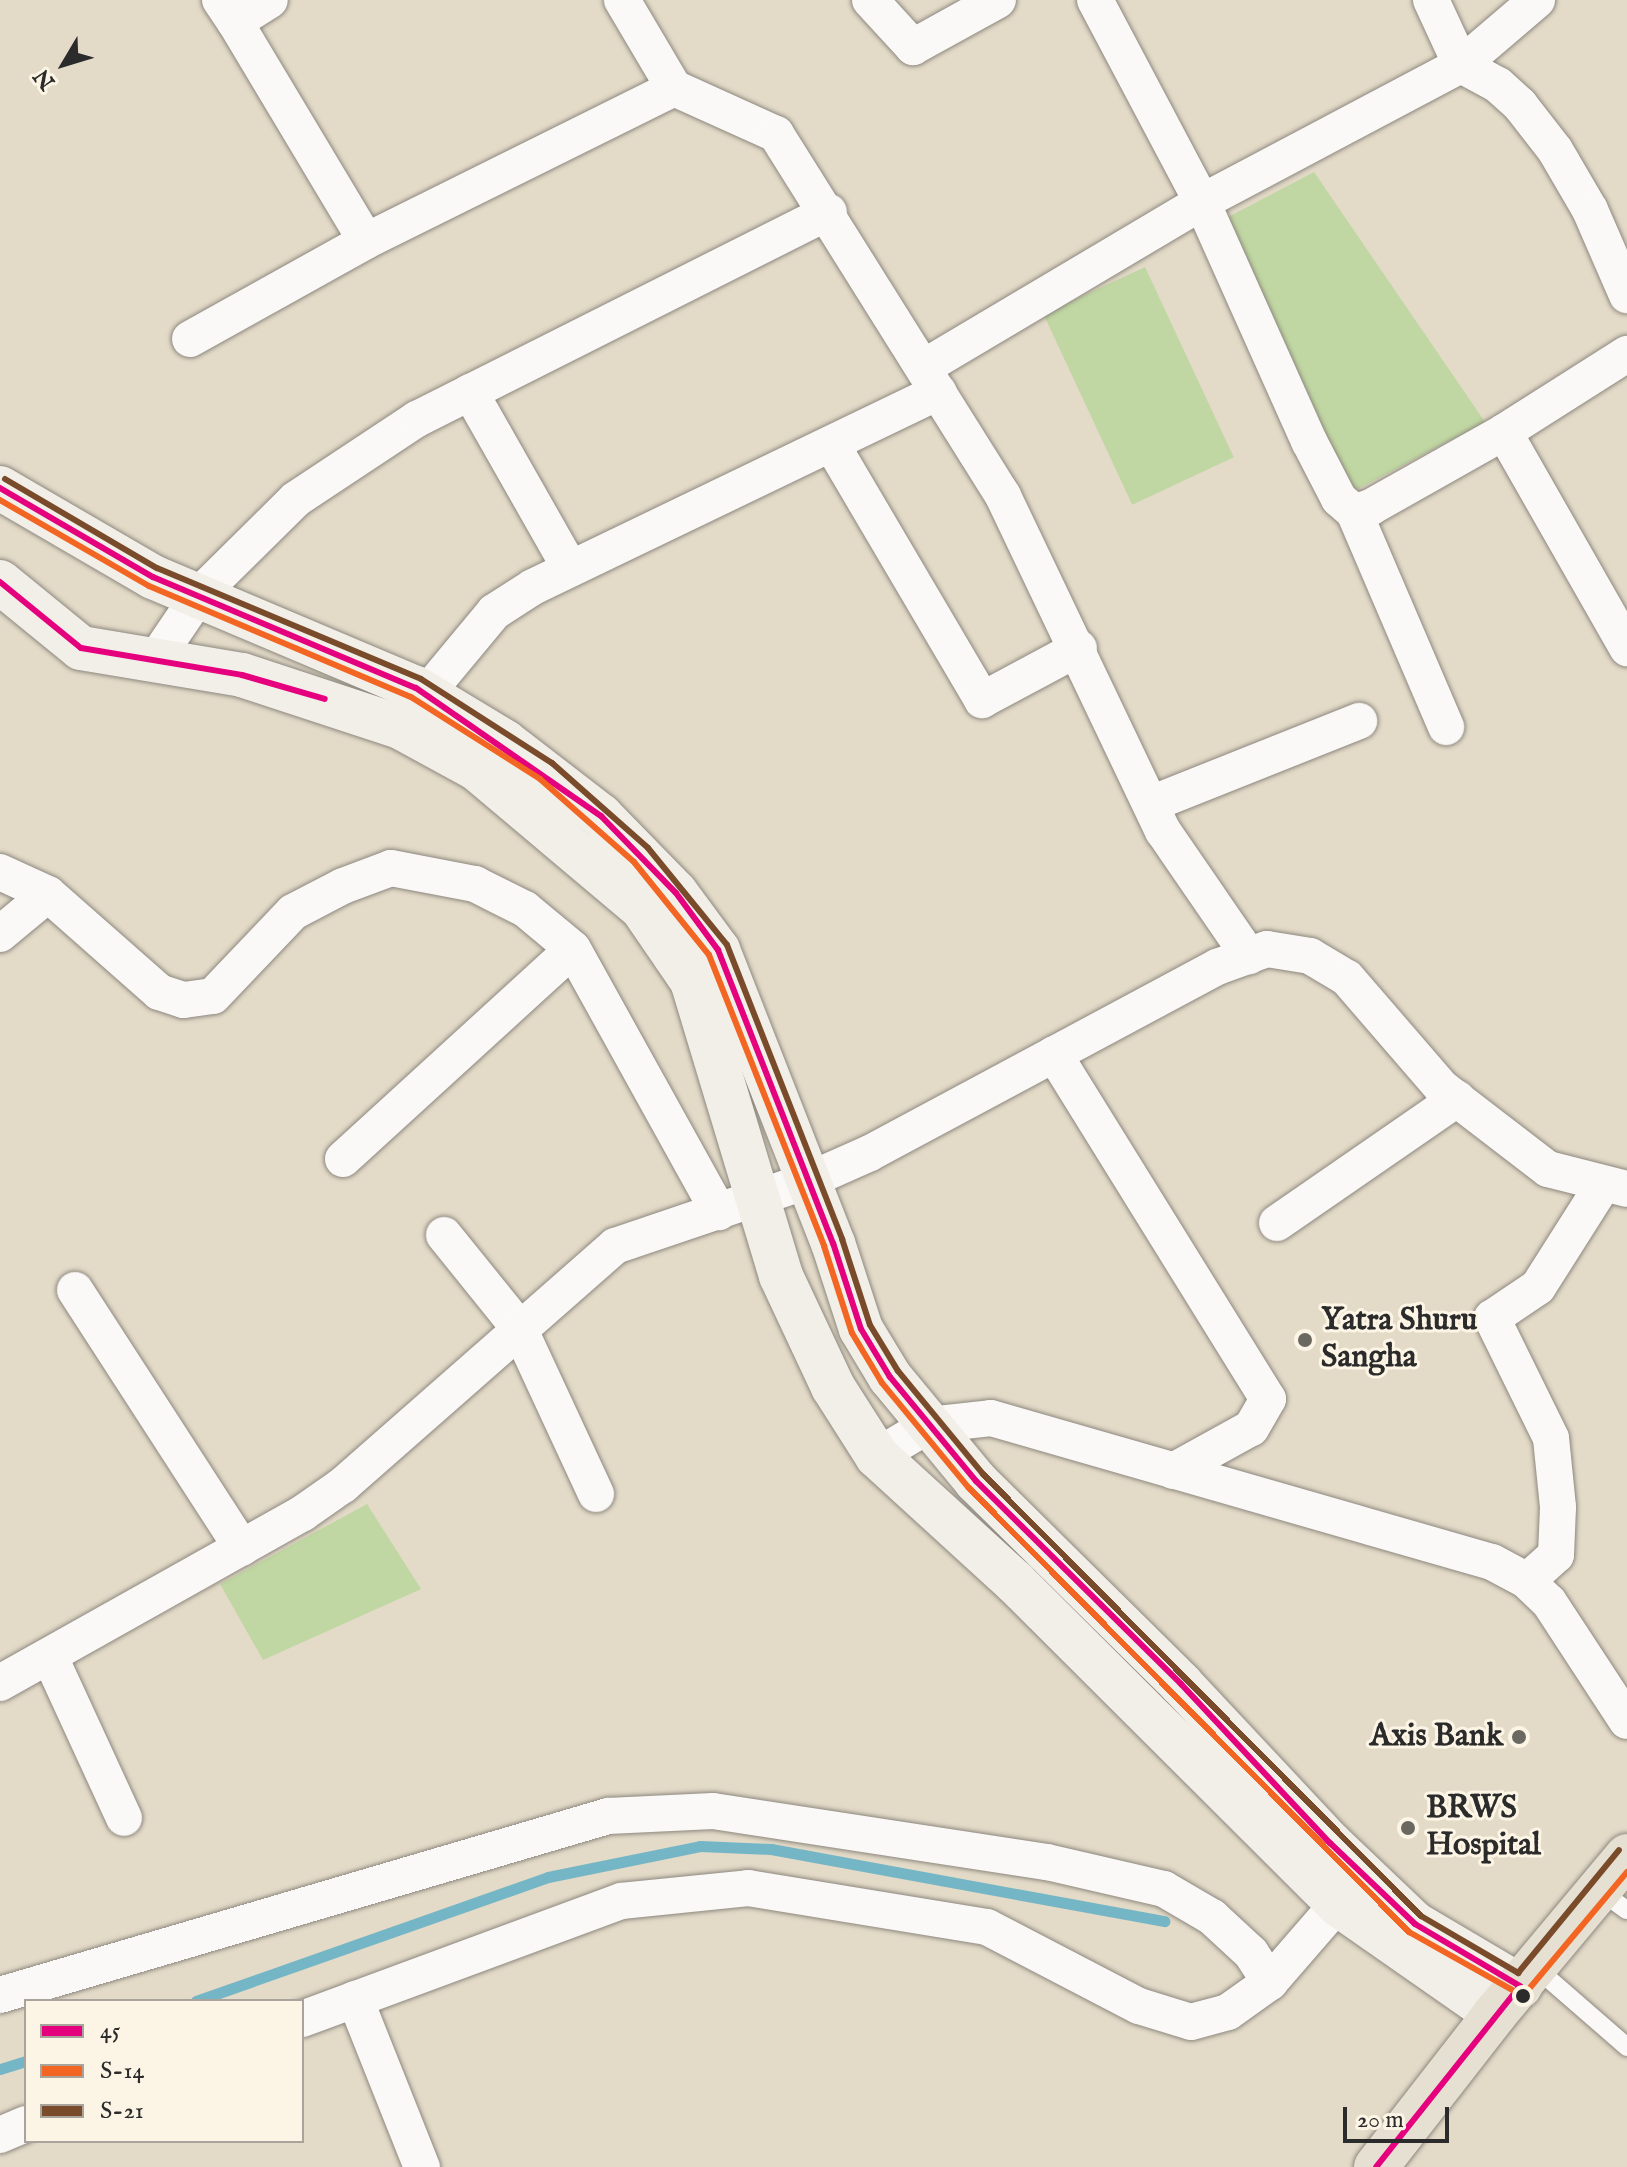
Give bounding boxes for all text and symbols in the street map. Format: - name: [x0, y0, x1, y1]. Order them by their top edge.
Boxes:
- north arrow: [24, 24, 104, 104]
- text: N: [28, 63, 62, 95]
- place label: Yatra Shuru Sangha: [1321, 1303, 1477, 1378]
- marker: Yatra Shuru Sangha: [1296, 1331, 1314, 1349]
- place label: Axis Bank: [1370, 1718, 1503, 1756]
- marker: Axis Bank: [1510, 1728, 1528, 1746]
- place label: BRWS Hospital: [1426, 1791, 1541, 1866]
- marker: BRWS Hospital: [1397, 1817, 1419, 1839]
- unlabelled marker: [1515, 1988, 1531, 2004]
- legend: [24, 1999, 304, 2143]
- text: 45: [100, 2016, 120, 2047]
- text: S-14: [100, 2056, 144, 2087]
- scale bar: [1347, 2091, 1453, 2141]
- text: S-21: [100, 2096, 144, 2127]
- text: 20 m: [1357, 2105, 1404, 2136]

